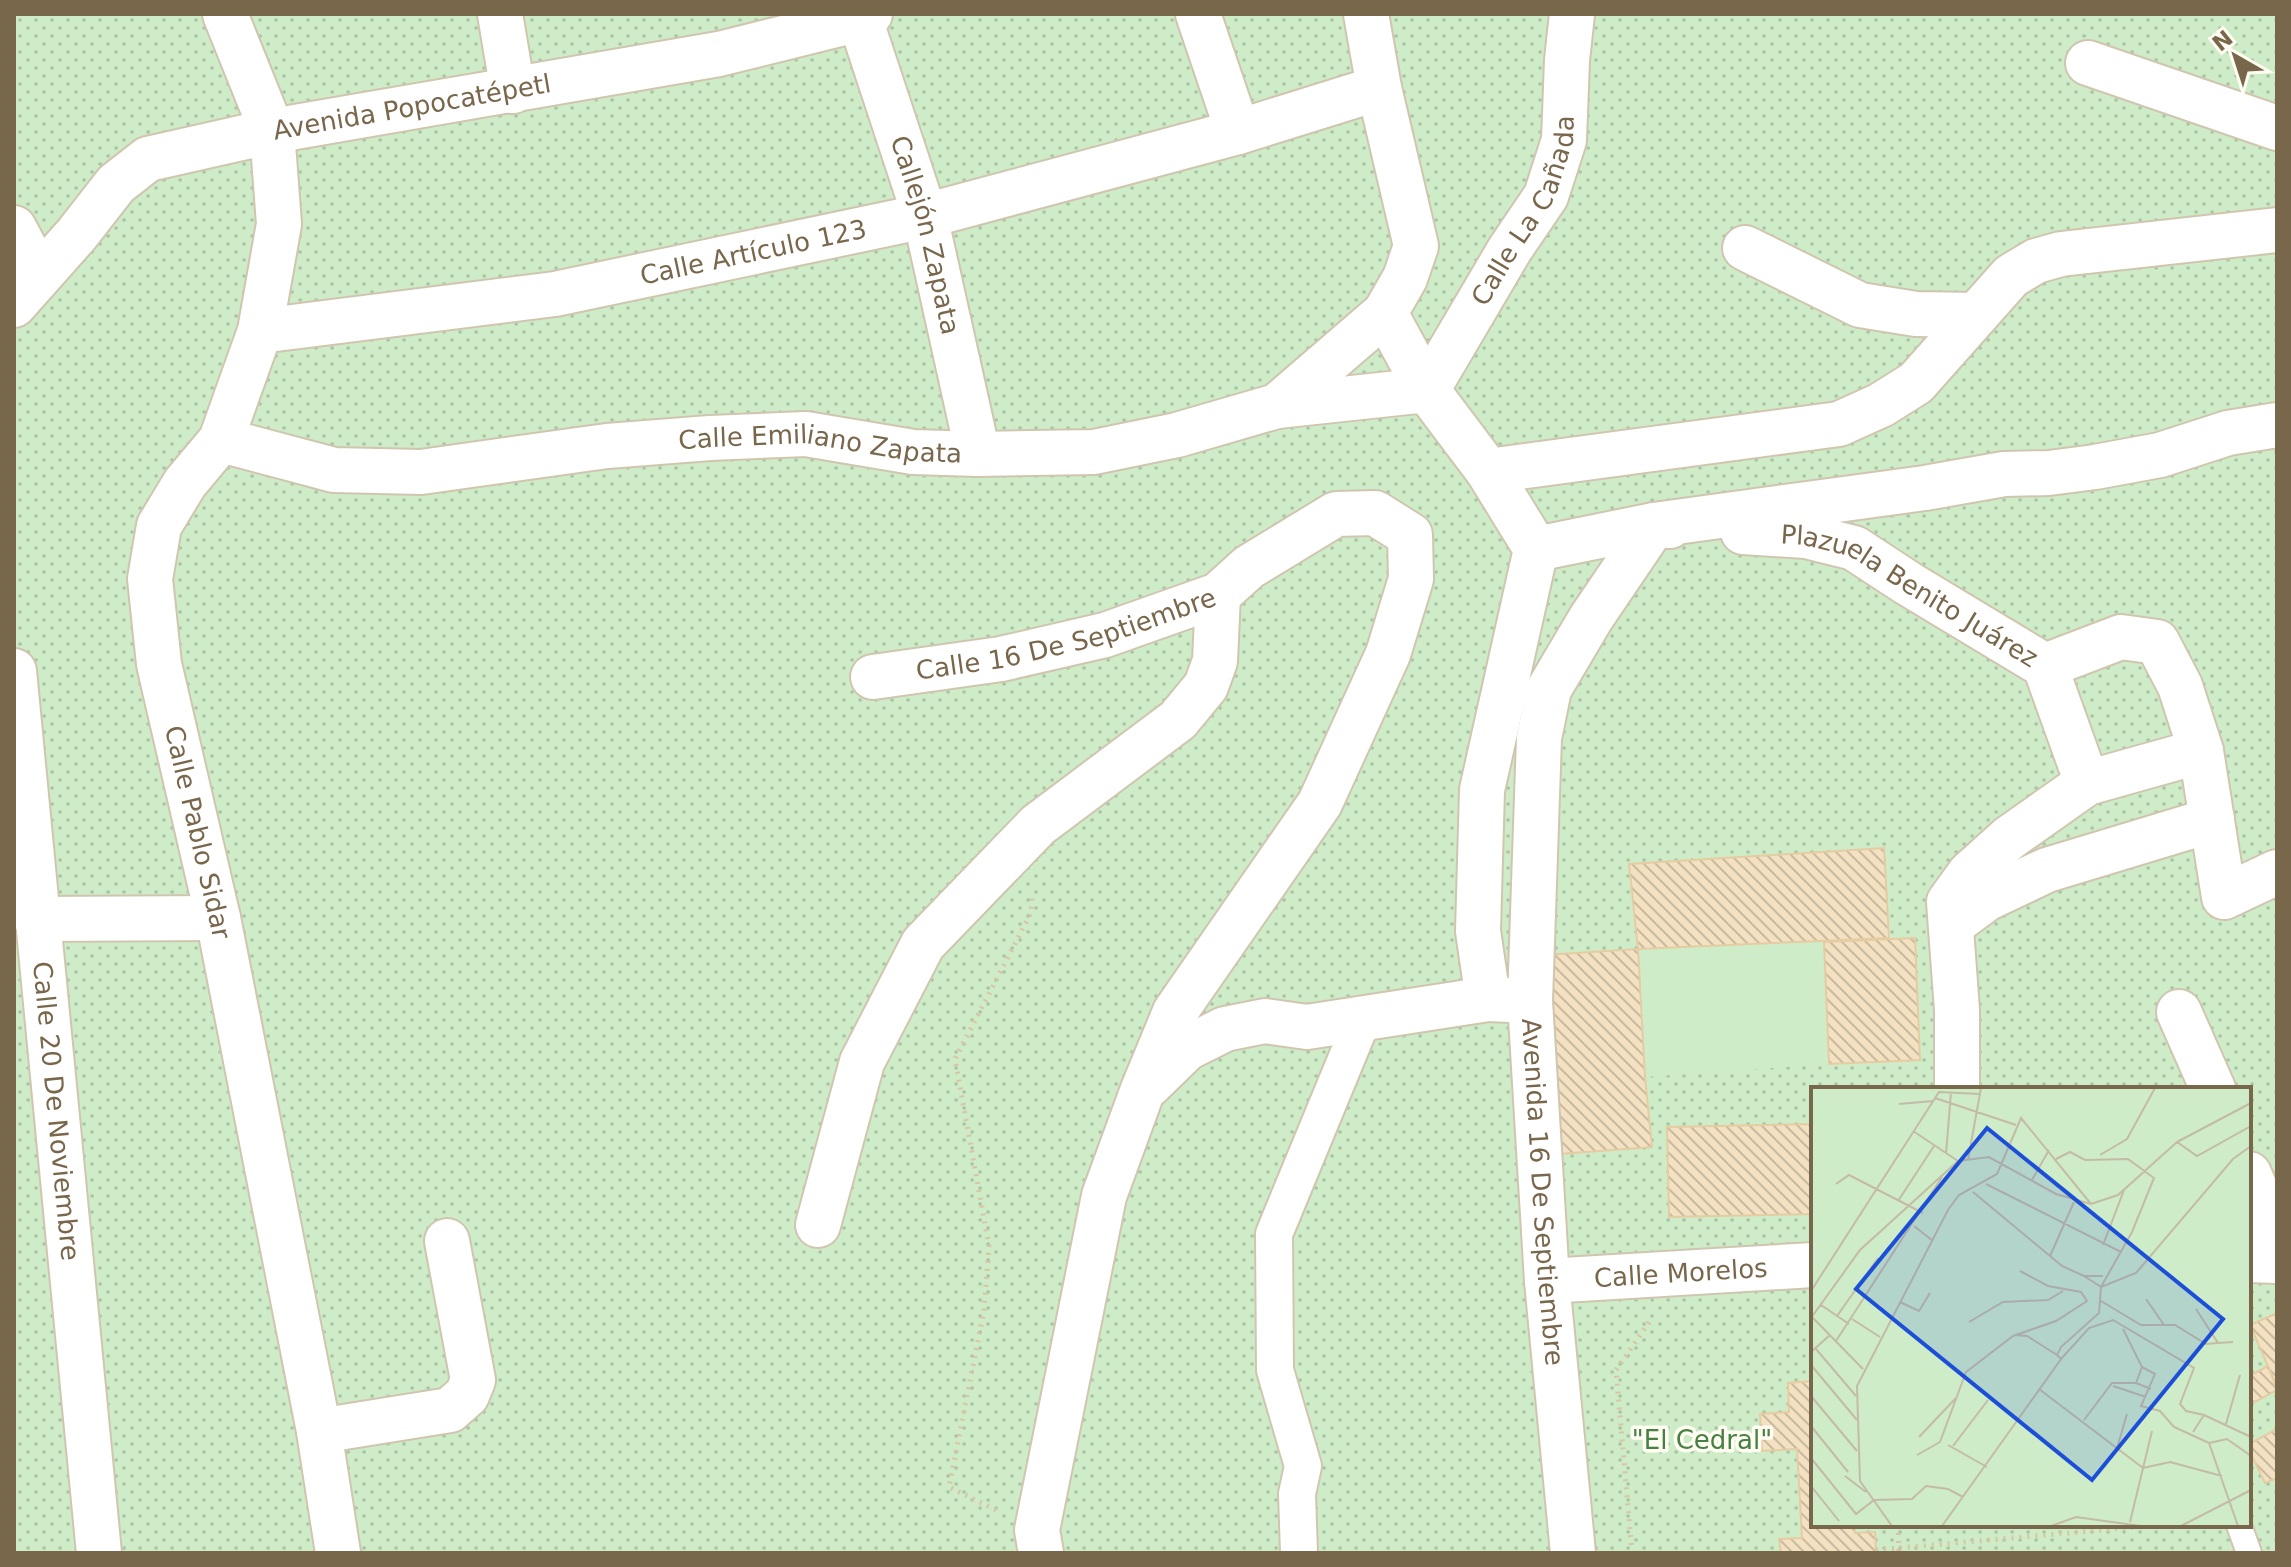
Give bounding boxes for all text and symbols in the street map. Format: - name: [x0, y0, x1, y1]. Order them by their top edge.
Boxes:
- north arrow: [2195, 16, 2275, 96]
- text: N: [2208, 25, 2238, 56]
- street label: Avenida Popocatépetl: [271, 68, 553, 146]
- street label: Calle La Cañada: [1465, 115, 1580, 311]
- street label: Callejón Zapata: [884, 132, 966, 337]
- street label: Calle Artículo 123: [637, 214, 869, 291]
- street label: Calle Emiliano Zapata: [677, 419, 962, 468]
- street label: Plazuela Benito Juárez: [1780, 519, 2043, 673]
- street label: Calle 16 De Septiembre: [914, 582, 1220, 686]
- street label: Calle Pablo Sidar: [159, 723, 237, 942]
- street label: Calle 20 De Noviembre: [27, 960, 86, 1262]
- street label: Avenida 16 De Septiembre: [1516, 1017, 1570, 1367]
- inset map: [1811, 1087, 2251, 1527]
- street label: Calle Morelos: [1593, 1253, 1769, 1293]
- park label: "El Cedral": [1632, 1425, 1772, 1455]

